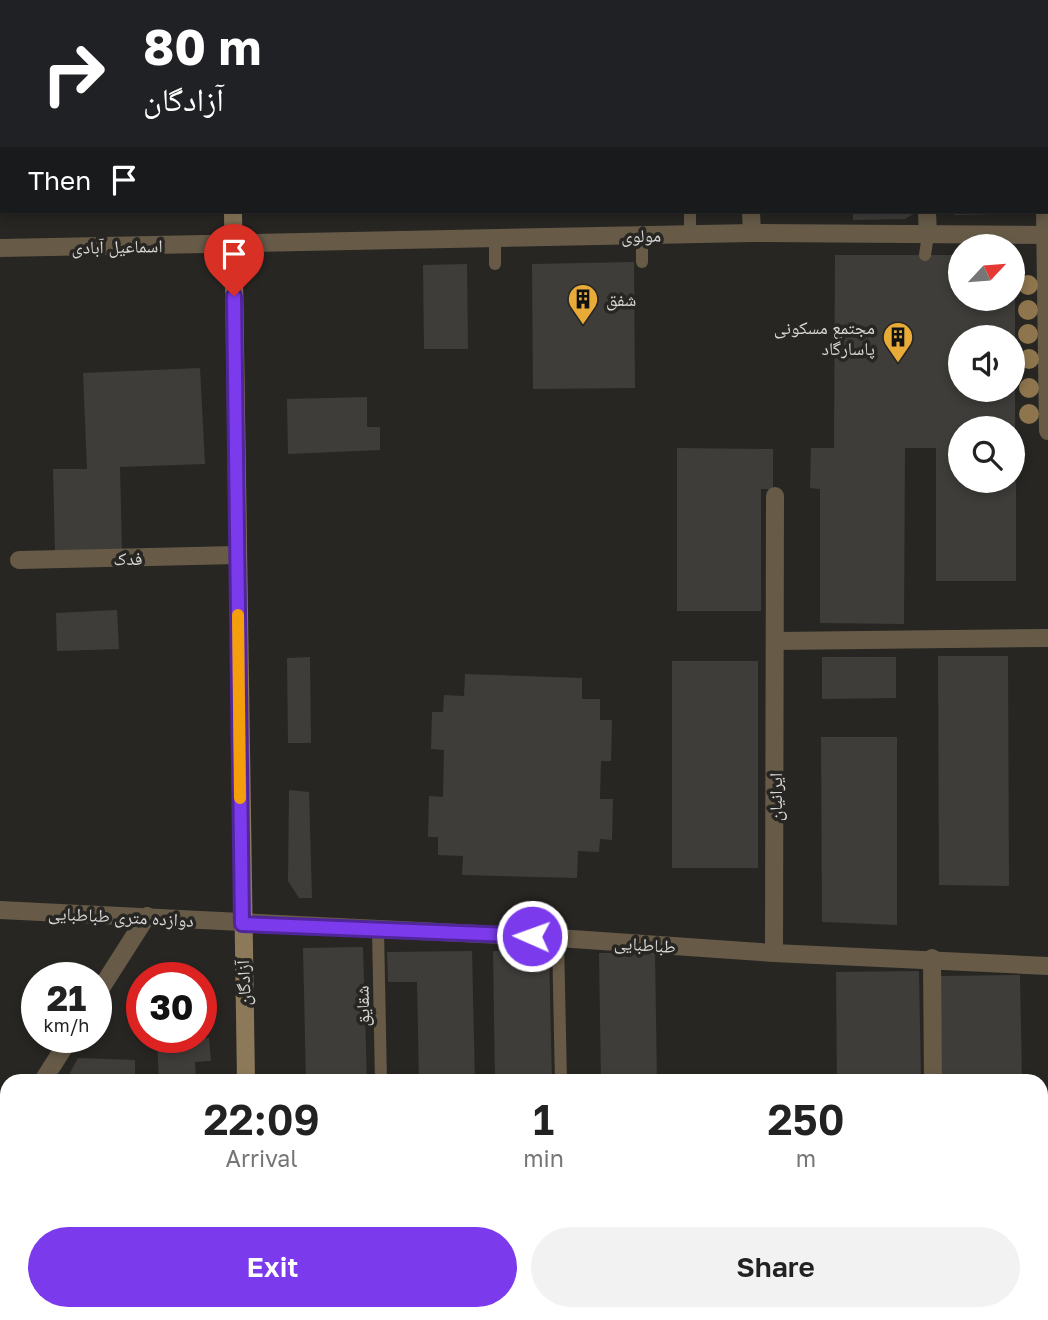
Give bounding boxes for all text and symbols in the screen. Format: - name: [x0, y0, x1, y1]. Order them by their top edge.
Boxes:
- text: 80 m: [143, 17, 261, 76]
- icon: right: [28, 28, 119, 119]
- text: آزادگان: [143, 80, 224, 118]
- icon: arrive: [105, 161, 143, 199]
- text: Then: [28, 165, 91, 196]
- pin: [204, 224, 264, 296]
- street label: مولوی: [621, 224, 661, 247]
- street label: اسماعیل آبادی: [71, 234, 163, 259]
- north arrow: [948, 234, 1026, 312]
- map controls: [948, 234, 1025, 493]
- icon: arrive: [215, 235, 253, 273]
- building icon: شفق: [566, 282, 600, 326]
- place label: شفق: [606, 288, 636, 311]
- place label: مجتمع مسکونی پاسارگاد: [774, 316, 875, 360]
- building icon: مجتمع مسکونی پاسارگاد: [881, 320, 915, 364]
- button: sound: [948, 325, 1025, 402]
- button: search: [948, 416, 1025, 493]
- street label: فدک: [113, 547, 143, 569]
- street label: ایرانیان: [764, 773, 787, 821]
- position arrow: [495, 899, 569, 973]
- street label: دوازده متری طباطبایی: [48, 901, 194, 932]
- street label: طباطبایی: [613, 931, 677, 958]
- street label: آزادگان: [231, 959, 256, 1006]
- speed limit sign: 30: [126, 962, 217, 1053]
- text: 21: [47, 977, 86, 1019]
- street label: شقایق: [351, 985, 374, 1027]
- text: km/h: [44, 1014, 89, 1036]
- text: 22:09: [203, 1094, 320, 1144]
- text: 1: [533, 1094, 554, 1144]
- text: 250: [767, 1094, 845, 1144]
- text: Arrival: [226, 1144, 298, 1172]
- text: min: [523, 1144, 564, 1172]
- text: m: [796, 1144, 816, 1172]
- button: Exit: [28, 1227, 517, 1307]
- button: Share: [531, 1227, 1020, 1307]

